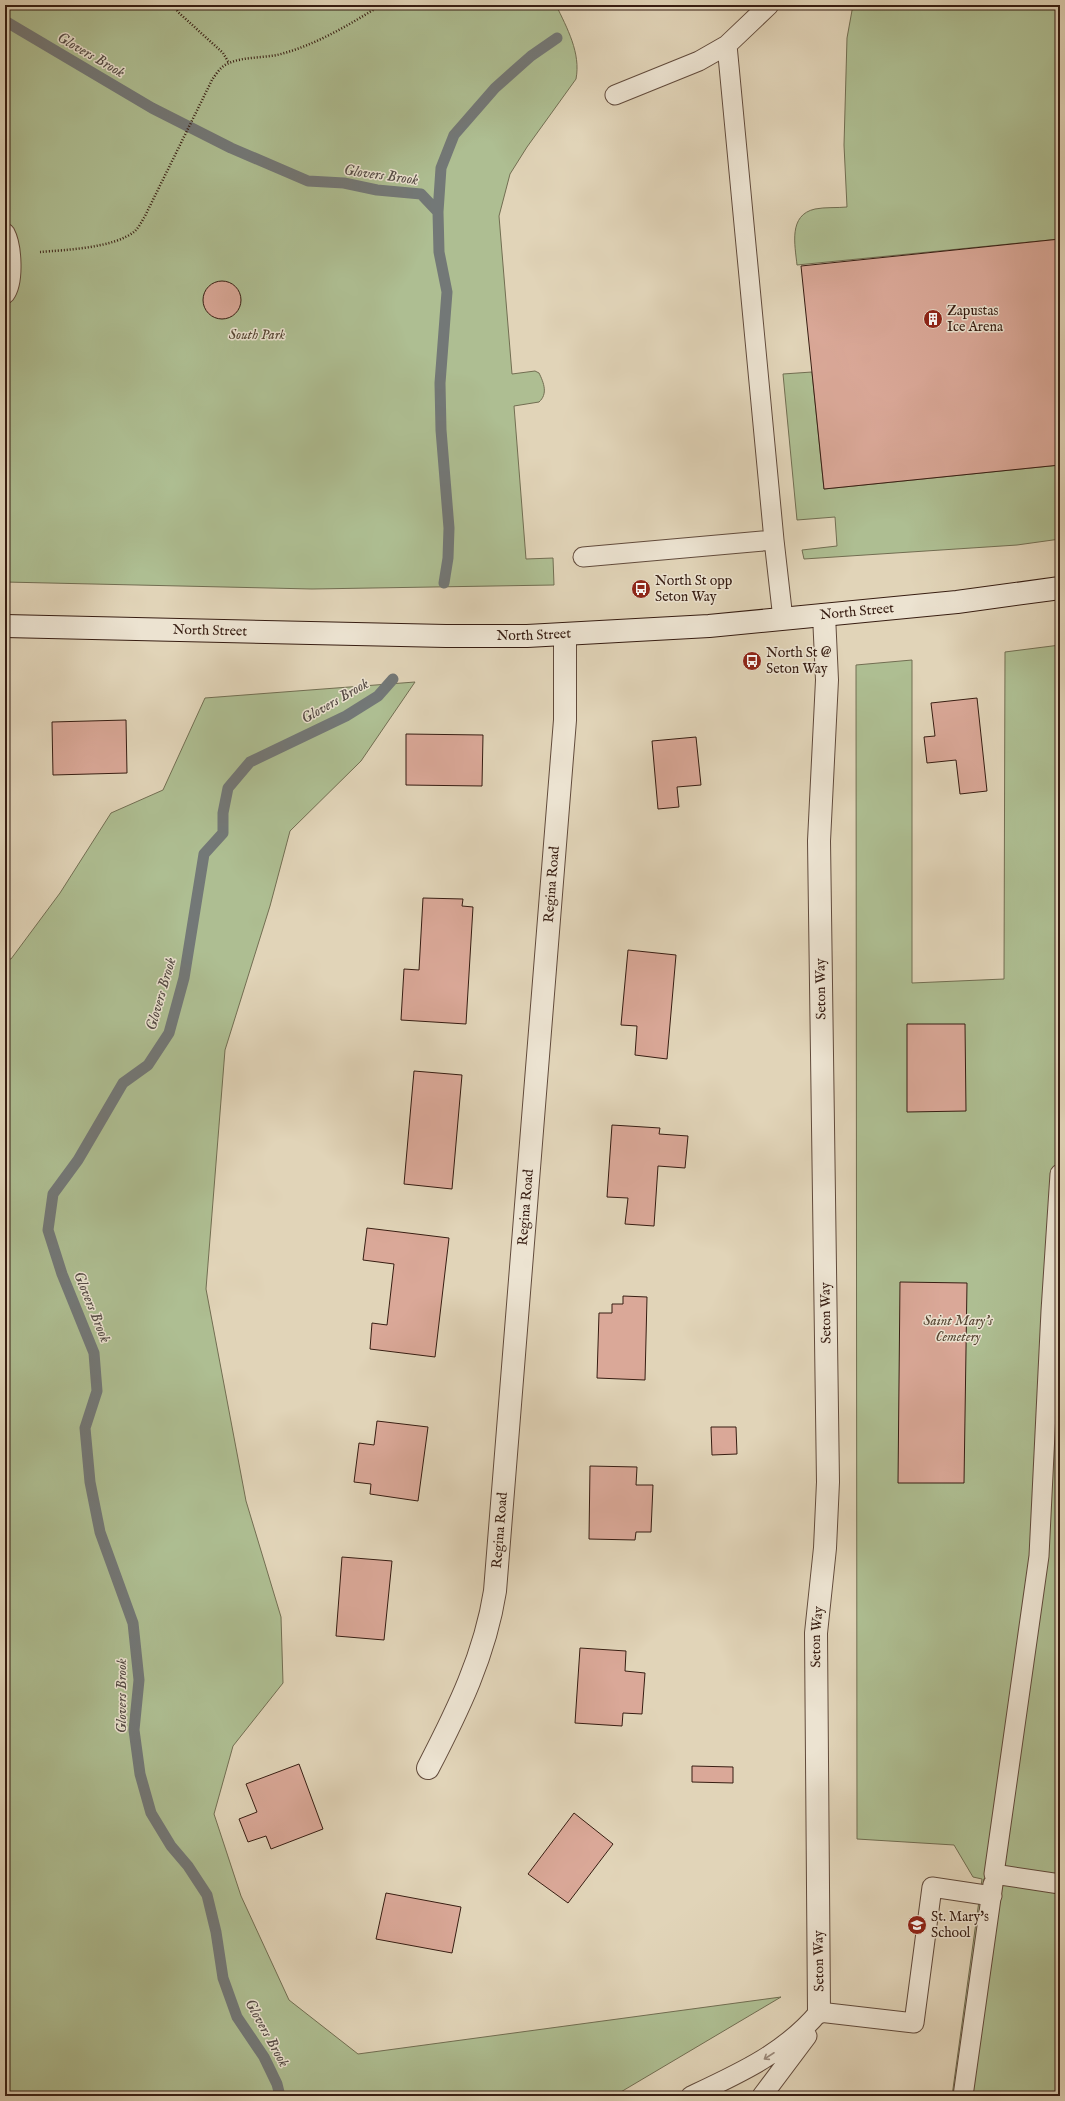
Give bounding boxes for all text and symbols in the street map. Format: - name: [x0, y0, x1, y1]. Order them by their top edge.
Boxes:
- water label: Glovers Brook: [54, 28, 128, 82]
- water label: Glovers Brook: [342, 160, 420, 190]
- place label: Zapustas Ice Arena: [947, 302, 1004, 336]
- building icon: Zapustas Ice Arena: [922, 308, 944, 330]
- park label: South Park: [229, 326, 286, 344]
- place label: North St opp Seton Way: [655, 572, 733, 606]
- bus stop icon: North St opp Seton Way: [630, 578, 652, 600]
- street label: North Street: [819, 599, 895, 624]
- street label: North Street: [172, 621, 248, 640]
- street label: North Street: [497, 625, 572, 645]
- place label: North St @ Seton Way: [766, 644, 832, 678]
- bus stop icon: North St @ Seton Way: [741, 650, 763, 672]
- water label: Glovers Brook: [298, 674, 372, 728]
- street label: Regina Road: [540, 845, 564, 923]
- water label: Glovers Brook: [142, 955, 180, 1033]
- street label: Seton Way: [811, 958, 831, 1020]
- street label: Regina Road: [514, 1168, 538, 1246]
- water label: Glovers Brook: [69, 1269, 115, 1345]
- street label: Seton Way: [816, 1282, 836, 1344]
- park label: Saint Mary's Cemetery: [923, 1312, 994, 1346]
- street label: Regina Road: [488, 1491, 512, 1569]
- street label: Seton Way: [807, 1605, 828, 1668]
- water label: Glovers Brook: [112, 1658, 131, 1734]
- place label: St. Mary's School: [931, 1908, 989, 1942]
- school or university icon: St. Mary's School: [906, 1914, 928, 1936]
- street label: Seton Way: [809, 1930, 829, 1992]
- water label: Glovers Brook: [240, 1996, 294, 2070]
- one-way arrow: [764, 2052, 775, 2060]

